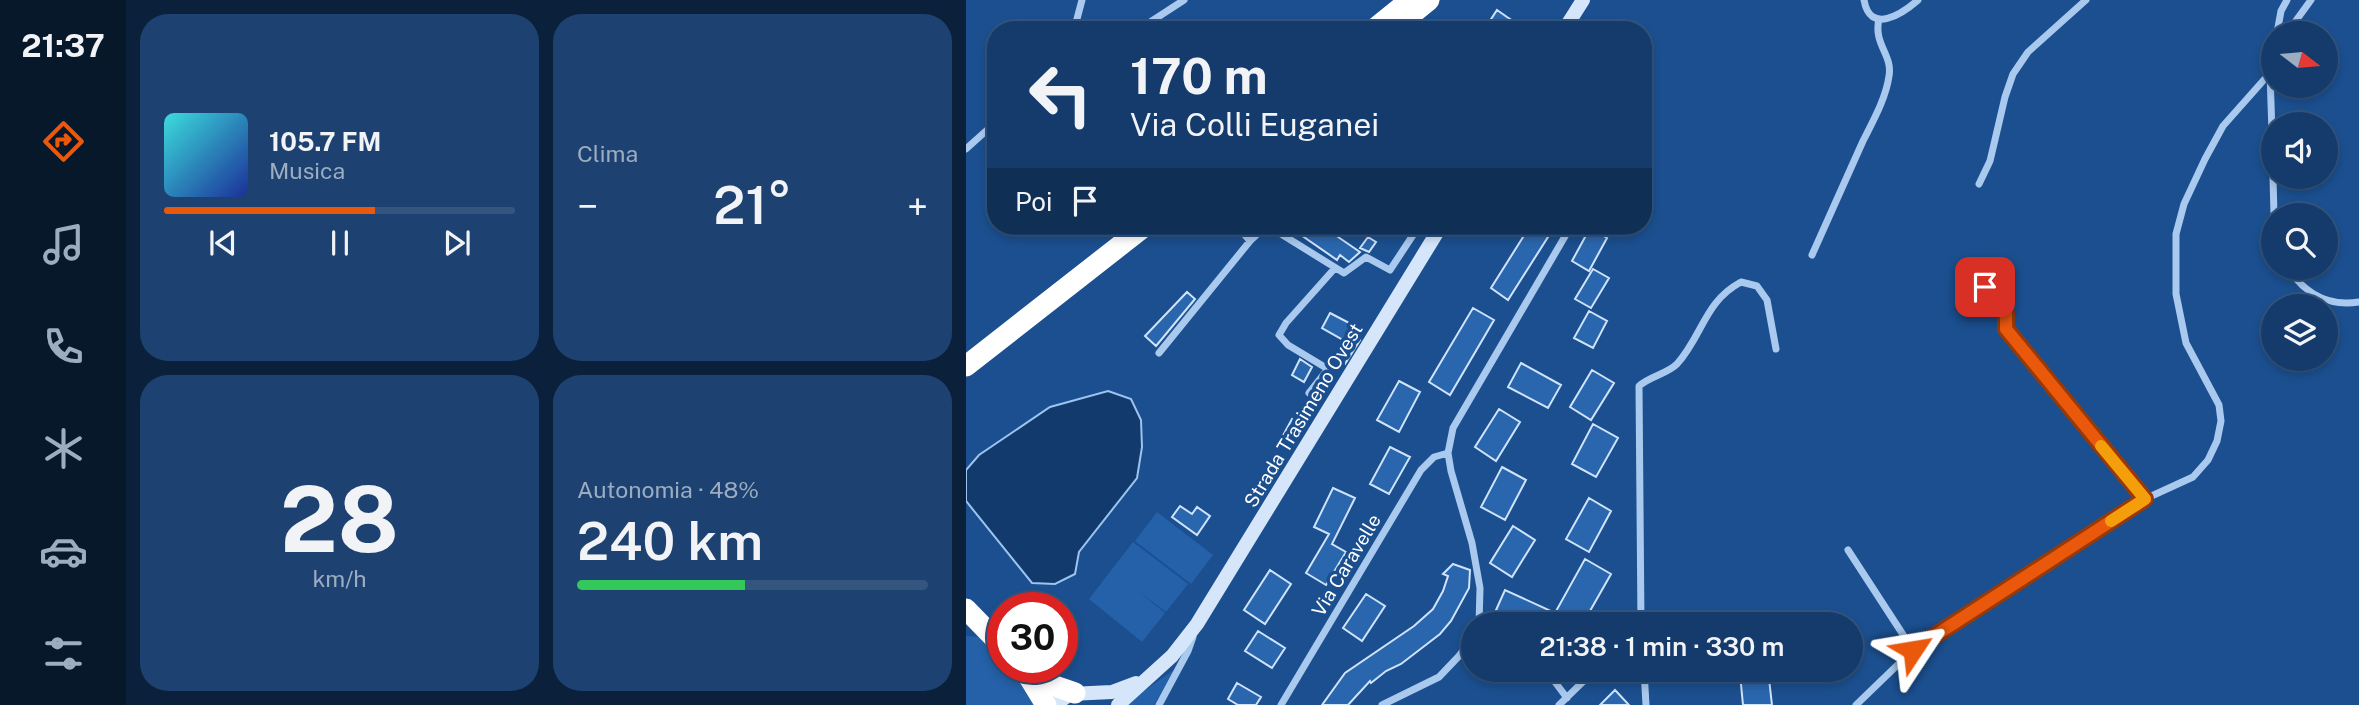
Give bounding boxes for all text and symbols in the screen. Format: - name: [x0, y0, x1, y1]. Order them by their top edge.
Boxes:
- north arrow: [2261, 21, 2338, 98]
- map controls: [2261, 21, 2338, 371]
- text: 21:37: [21, 27, 105, 64]
- text: 170 m: [1130, 47, 1268, 105]
- icon: left: [1015, 49, 1106, 140]
- text: Via Colli Euganei: [1130, 106, 1379, 143]
- button: sound: [2261, 112, 2338, 189]
- icon: directions: [39, 117, 88, 166]
- text: 105.7 FM: [269, 126, 381, 157]
- text: Clima: [577, 140, 638, 167]
- text: Musica: [269, 157, 345, 184]
- text: 21°: [713, 175, 792, 236]
- icon: arrive: [1066, 182, 1104, 220]
- text: −: [577, 184, 598, 229]
- text: +: [907, 184, 928, 229]
- text: Poi: [1015, 186, 1052, 217]
- button: search: [2261, 203, 2338, 280]
- icon: music: [39, 220, 88, 269]
- icon: previous: [204, 224, 242, 262]
- icon: pause: [321, 224, 359, 262]
- icon: next: [438, 224, 476, 262]
- pin: [1955, 257, 2015, 317]
- icon: arrive: [1966, 268, 2004, 306]
- button: layers: [2261, 294, 2338, 371]
- street label: Strada Trasimeno Ovest: [1239, 319, 1367, 511]
- icon: phone: [39, 322, 88, 371]
- icon: climate: [39, 424, 88, 473]
- text: 28: [280, 466, 399, 572]
- text: Autonomia · 48%: [577, 476, 759, 503]
- street label: Via Caravelle: [1307, 510, 1385, 620]
- text: 240 km: [577, 511, 763, 572]
- icon: car: [39, 527, 88, 576]
- text: km/h: [312, 565, 367, 592]
- speed limit sign: 30: [987, 592, 1078, 683]
- position arrow: [1876, 613, 1950, 687]
- icon: filters: [39, 629, 88, 678]
- text: 21:38 · 1 min · 330 m: [1540, 631, 1784, 662]

